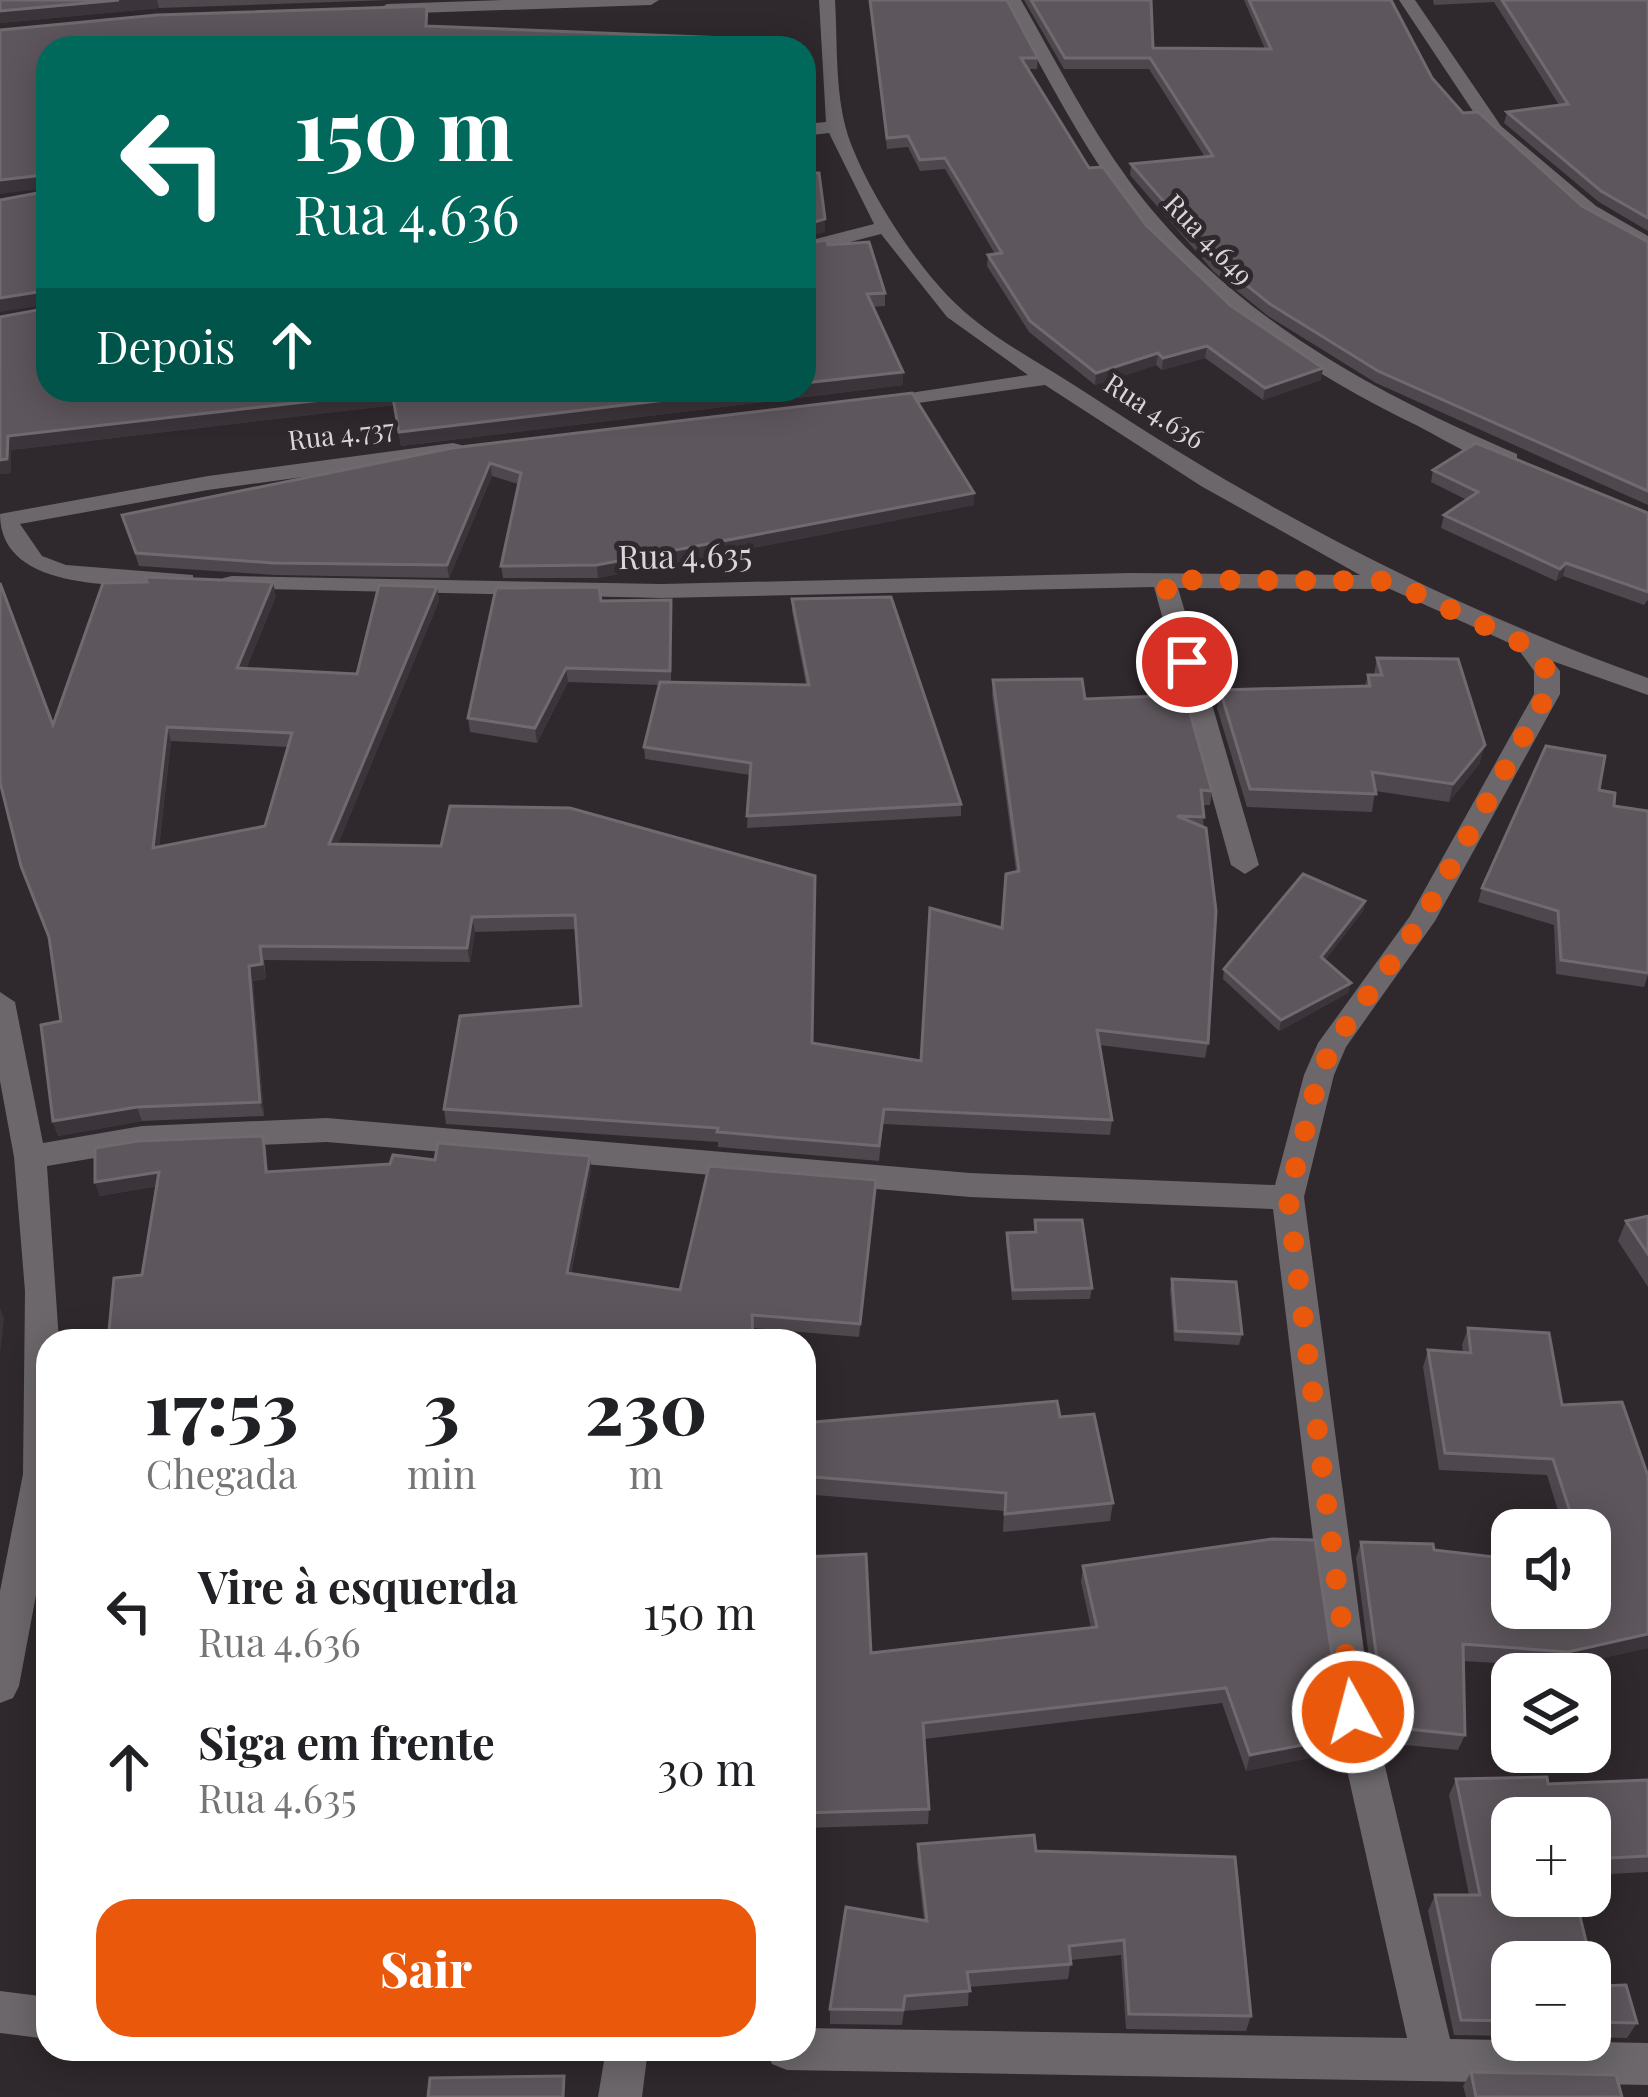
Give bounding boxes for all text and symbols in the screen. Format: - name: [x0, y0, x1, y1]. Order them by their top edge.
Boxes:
- text: 150 m: [294, 70, 514, 182]
- icon: left: [96, 84, 252, 240]
- text: Rua 4.636: [294, 177, 519, 249]
- street label: Rua 4.649: [1157, 185, 1262, 292]
- icon: ahead: [259, 312, 325, 378]
- text: Depois: [96, 315, 235, 375]
- street label: Rua 4.636: [1098, 365, 1212, 456]
- street label: Rua 4.737: [286, 409, 396, 457]
- street label: Rua 4.635: [617, 531, 753, 577]
- pin: [1136, 611, 1238, 713]
- icon: arrive: [1154, 629, 1220, 695]
- text: 17:53: [145, 1357, 298, 1453]
- text: 3: [424, 1357, 460, 1453]
- text: 230: [585, 1357, 707, 1453]
- text: Chegada: [146, 1447, 297, 1499]
- text: min: [407, 1447, 476, 1499]
- text: m: [629, 1447, 663, 1499]
- map controls: [1491, 1509, 1611, 2061]
- button: sound: [1491, 1509, 1611, 1629]
- text: Vire à esquerda: [198, 1555, 518, 1615]
- icon: left: [96, 1578, 162, 1644]
- text: 150 m: [643, 1581, 756, 1641]
- text: Rua 4.636: [198, 1615, 361, 1667]
- position arrow: [1290, 1649, 1416, 1775]
- button: layers: [1491, 1653, 1611, 1773]
- text: Siga em frente: [198, 1711, 495, 1771]
- icon: ahead: [96, 1734, 162, 1800]
- text: 30 m: [658, 1737, 756, 1797]
- text: Rua 4.635: [198, 1771, 357, 1823]
- button: +: [1491, 1797, 1611, 1917]
- button: Sair: [96, 1899, 756, 2037]
- button: −: [1491, 1941, 1611, 2061]

